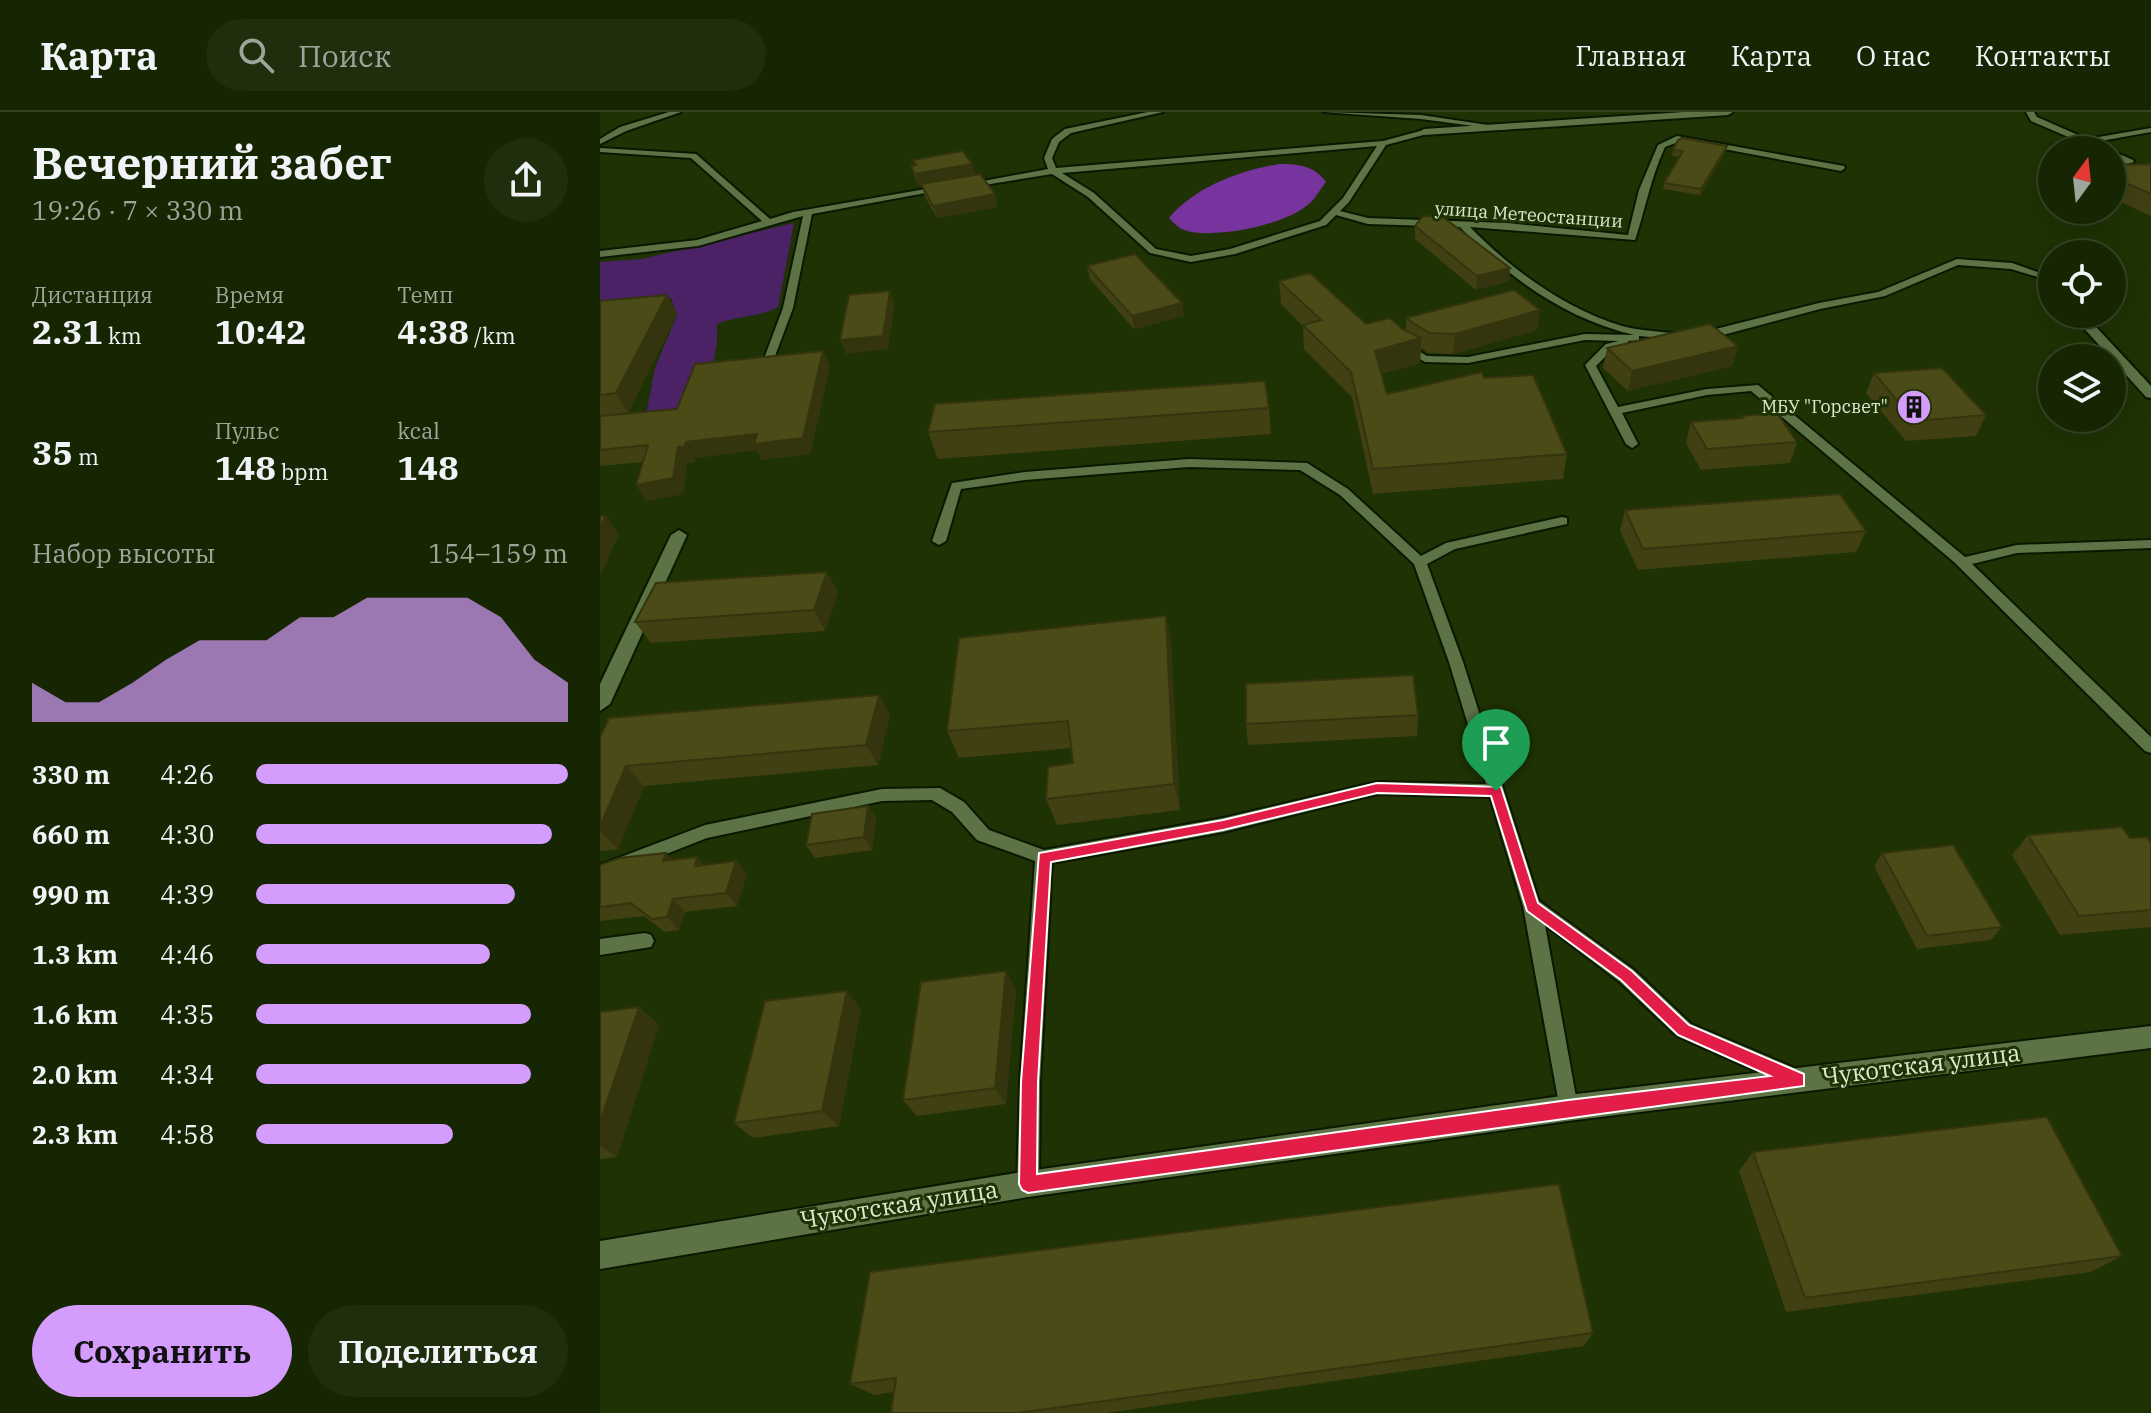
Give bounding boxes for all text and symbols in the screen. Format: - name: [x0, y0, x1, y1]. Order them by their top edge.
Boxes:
- search box: [206, 19, 766, 91]
- text: Карта: [40, 31, 158, 80]
- icon: search: [234, 33, 278, 77]
- text: Поиск: [298, 36, 391, 75]
- text: Главная: [1575, 37, 1687, 74]
- text: Карта: [1731, 37, 1812, 74]
- text: О нас: [1856, 37, 1931, 74]
- text: Контакты: [1975, 37, 2111, 74]
- text: Вечерний забег: [32, 134, 392, 191]
- north arrow: [2038, 136, 2126, 224]
- map controls: [2038, 136, 2126, 432]
- button: share: [484, 138, 568, 222]
- text: 19:26 · 7 × 330 m: [32, 193, 243, 227]
- street label: улица Метеостанции: [1434, 196, 1624, 233]
- button: locate: [2038, 240, 2126, 328]
- text: Дистанция: [32, 280, 153, 309]
- text: Время: [215, 280, 284, 309]
- text: Темп: [397, 280, 454, 309]
- text: 2.31: [32, 309, 103, 353]
- text: 10:42: [215, 309, 307, 353]
- text: 4:38: [397, 309, 469, 353]
- text: km: [103, 321, 142, 350]
- text: /km: [469, 321, 516, 350]
- button: layers: [2038, 344, 2126, 432]
- building icon: МБУ "Горсвет": [1895, 388, 1933, 426]
- place label: МБУ "Горсвет": [1761, 395, 1888, 418]
- text: Пульс: [215, 416, 280, 445]
- text: kcal: [397, 416, 440, 445]
- text: 35: [32, 430, 73, 474]
- text: m: [73, 442, 99, 471]
- text: 148: [215, 445, 276, 489]
- text: 148: [397, 445, 459, 489]
- text: bpm: [276, 457, 329, 486]
- text: Набор высоты: [32, 536, 215, 570]
- text: 154–159 m: [428, 536, 568, 570]
- pin: [1462, 709, 1530, 791]
- icon: arrive: [1474, 721, 1518, 765]
- text: 330 m: [32, 757, 110, 791]
- text: 4:26: [160, 757, 214, 791]
- text: 660 m: [32, 817, 110, 851]
- text: 4:30: [160, 817, 214, 851]
- text: 990 m: [32, 877, 110, 911]
- text: 4:39: [160, 877, 214, 911]
- text: 1.3 km: [32, 937, 118, 971]
- text: 4:46: [160, 937, 214, 971]
- text: 1.6 km: [32, 997, 118, 1031]
- text: 4:35: [160, 997, 214, 1031]
- street label: Чукотская улица: [1820, 1036, 2022, 1092]
- text: 2.0 km: [32, 1057, 118, 1091]
- text: 4:34: [160, 1057, 214, 1091]
- text: 2.3 km: [32, 1117, 118, 1151]
- text: 4:58: [160, 1117, 214, 1151]
- street label: Чукотская улица: [798, 1173, 1000, 1235]
- button: Сохранить: [32, 1305, 292, 1397]
- button: Поделиться: [308, 1305, 568, 1397]

